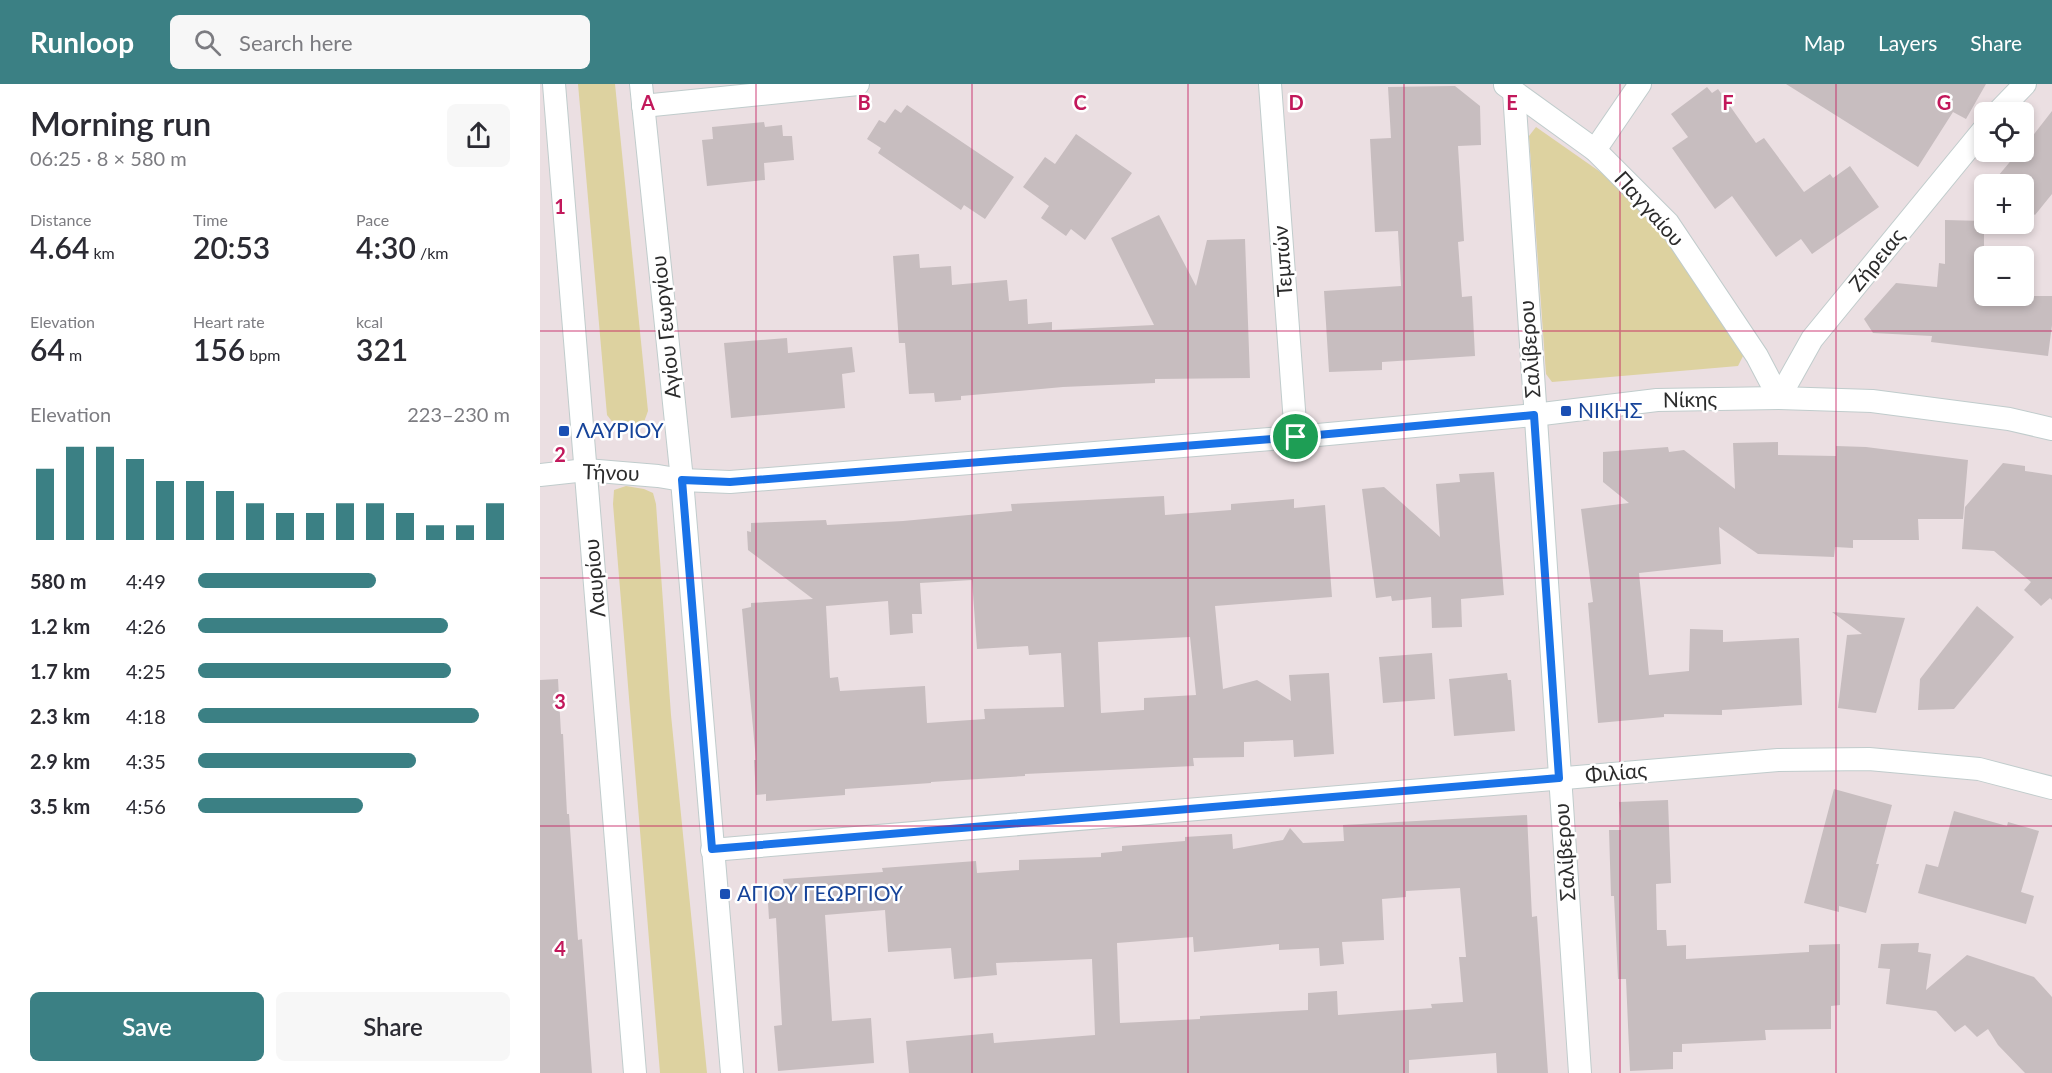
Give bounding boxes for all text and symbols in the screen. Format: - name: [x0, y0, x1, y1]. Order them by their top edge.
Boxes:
- search box: [170, 15, 590, 69]
- text: Runloop: [30, 25, 134, 59]
- icon: search: [191, 26, 224, 59]
- text: Search here: [239, 29, 353, 56]
- text: Map: [1804, 30, 1845, 55]
- text: Layers: [1878, 30, 1937, 55]
- text: Share: [1970, 30, 2022, 55]
- text: A: [640, 90, 655, 114]
- text: B: [857, 90, 871, 114]
- text: C: [1073, 90, 1087, 114]
- text: D: [1288, 90, 1304, 114]
- text: E: [1506, 90, 1518, 114]
- text: F: [1722, 90, 1734, 114]
- text: G: [1937, 90, 1951, 114]
- map controls: [1974, 102, 2034, 306]
- button: locate: [1974, 102, 2034, 162]
- text: Morning run: [30, 103, 211, 143]
- button: share: [447, 104, 510, 167]
- text: 06:25 · 8 × 580 m: [30, 146, 187, 170]
- street label: Παγγαίου: [1610, 165, 1690, 251]
- button: +: [1974, 174, 2034, 234]
- text: 1: [554, 194, 566, 218]
- text: Distance: [30, 210, 91, 229]
- text: Time: [193, 210, 228, 229]
- text: Pace: [356, 210, 389, 229]
- street label: Ζήρειας: [1843, 222, 1909, 296]
- street label: Τεμπών: [1267, 224, 1296, 298]
- text: 4.64: [30, 229, 89, 265]
- text: 20:53: [193, 229, 270, 265]
- text: 4:30: [356, 229, 416, 265]
- text: km: [89, 243, 115, 262]
- text: /km: [416, 243, 448, 262]
- button: −: [1974, 246, 2034, 306]
- street label: Αγίου Γεωργίου: [645, 254, 684, 400]
- street label: Σαλίβερου: [1513, 299, 1544, 399]
- text: Elevation: [30, 312, 95, 331]
- text: Heart rate: [193, 312, 265, 331]
- text: kcal: [356, 312, 383, 331]
- text: 64: [30, 331, 65, 367]
- text: 156: [193, 331, 245, 367]
- text: 321: [356, 331, 408, 367]
- text: m: [65, 345, 82, 364]
- text: bpm: [245, 345, 280, 364]
- street label: Νίκης: [1663, 386, 1717, 411]
- place label: ΝΙΚΗΣ: [1578, 397, 1643, 422]
- text: Elevation: [30, 402, 111, 426]
- text: 223–230 m: [407, 402, 510, 426]
- marker: ΝΙΚΗΣ: [1559, 404, 1573, 418]
- pin: [1270, 411, 1321, 462]
- place label: ΛΑΥΡΙΟΥ: [576, 417, 665, 442]
- icon: arrive: [1279, 420, 1312, 453]
- marker: ΛΑΥΡΙΟΥ: [557, 424, 571, 438]
- text: 2: [554, 442, 566, 466]
- street label: Τήνου: [582, 458, 640, 485]
- street label: Λαυρίου: [578, 538, 609, 618]
- text: 580 m: [30, 569, 86, 593]
- text: 4:49: [126, 569, 166, 593]
- text: 1.2 km: [30, 614, 90, 638]
- text: 4:26: [126, 614, 166, 638]
- text: 1.7 km: [30, 659, 90, 683]
- text: 4:25: [126, 659, 166, 683]
- text: 3: [554, 689, 566, 713]
- text: 2.3 km: [30, 704, 90, 728]
- text: 4:18: [126, 704, 166, 728]
- text: 2.9 km: [30, 749, 90, 773]
- text: 4:35: [126, 749, 166, 773]
- street label: Φιλίας: [1584, 756, 1648, 787]
- text: 3.5 km: [30, 794, 90, 818]
- text: 4:56: [126, 794, 166, 818]
- street label: Σαλίβερου: [1548, 802, 1579, 902]
- place label: ΑΓΙΟΥ ΓΕΩΡΓΙΟΥ: [737, 880, 904, 905]
- marker: ΑΓΙΟΥ ΓΕΩΡΓΙΟΥ: [718, 887, 732, 901]
- text: 4: [554, 936, 566, 960]
- button: Save: [30, 992, 264, 1061]
- button: Share: [276, 992, 510, 1061]

